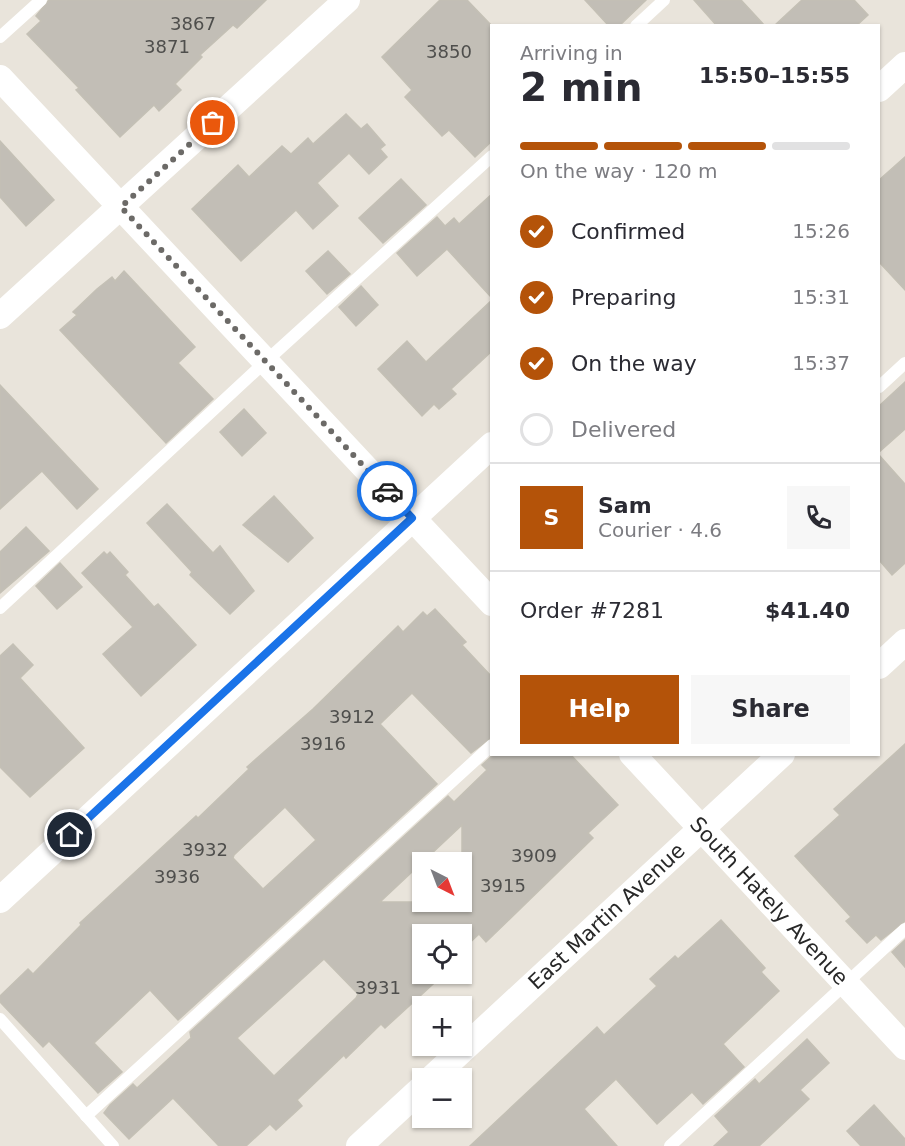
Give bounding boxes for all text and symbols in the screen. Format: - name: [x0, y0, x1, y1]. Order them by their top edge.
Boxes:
- house number: 3867: [170, 13, 216, 34]
- house number: 3871: [144, 36, 190, 57]
- house number: 3850: [426, 41, 472, 62]
- text: Arriving in: [520, 41, 623, 65]
- text: 15:50–15:55: [699, 63, 850, 88]
- text: 2 min: [520, 65, 642, 110]
- pin: [187, 97, 238, 148]
- icon: bag: [196, 106, 229, 139]
- text: On the way · 120 m: [520, 159, 718, 183]
- icon: check: [520, 215, 553, 248]
- text: Confirmed: [571, 219, 685, 244]
- text: 15:26: [792, 219, 850, 243]
- icon: check: [520, 281, 553, 314]
- text: Preparing: [571, 285, 677, 310]
- text: 15:31: [792, 285, 850, 309]
- icon: check: [520, 347, 553, 380]
- text: On the way: [571, 351, 697, 376]
- text: 15:37: [792, 351, 850, 375]
- text: Delivered: [571, 417, 676, 442]
- courier: [357, 461, 417, 521]
- icon: car: [371, 475, 404, 508]
- button: phone: [787, 486, 850, 549]
- text: Sam: [598, 493, 652, 518]
- text: S: [544, 505, 559, 530]
- text: Courier · 4.6: [598, 518, 722, 542]
- text: Order #7281: [520, 598, 664, 623]
- text: $41.40: [765, 598, 850, 623]
- button: Help: [520, 675, 679, 744]
- button: Share: [691, 675, 850, 744]
- house number: 3912: [329, 706, 375, 727]
- house number: 3916: [300, 733, 346, 754]
- pin: [44, 809, 95, 860]
- street label: South Hately Avenue: [685, 812, 853, 990]
- icon: home: [53, 818, 86, 851]
- street label: East Martin Avenue: [524, 838, 690, 994]
- house number: 3932: [182, 839, 228, 860]
- house number: 3909: [511, 845, 557, 866]
- north arrow: [412, 852, 472, 912]
- map controls: [412, 852, 472, 1128]
- house number: 3936: [154, 866, 200, 887]
- house number: 3915: [480, 875, 526, 896]
- button: locate: [412, 924, 472, 984]
- house number: 3931: [355, 977, 401, 998]
- button: +: [412, 996, 472, 1056]
- button: −: [412, 1068, 472, 1128]

